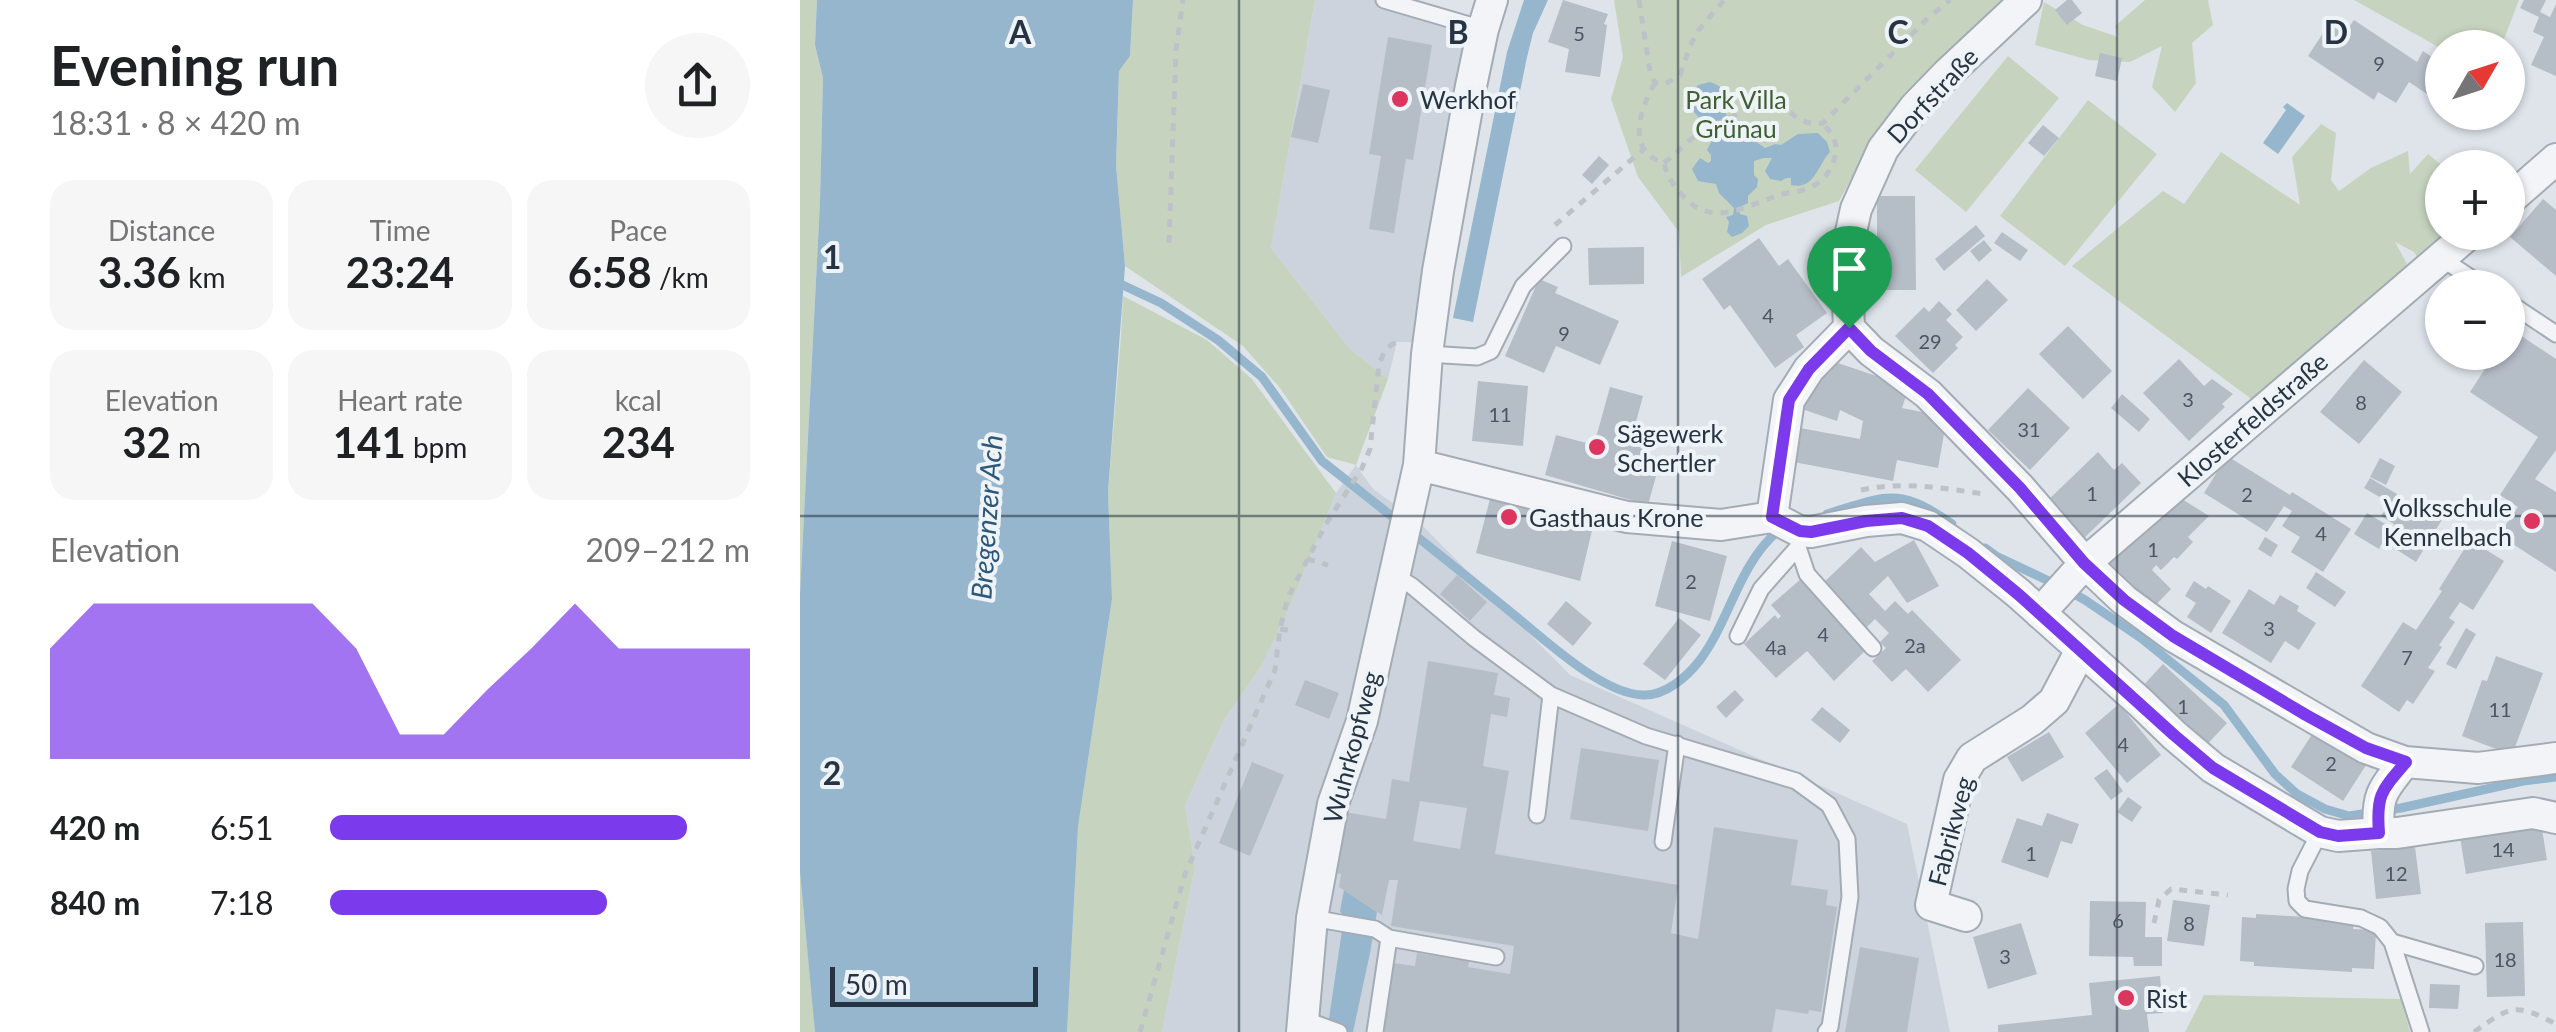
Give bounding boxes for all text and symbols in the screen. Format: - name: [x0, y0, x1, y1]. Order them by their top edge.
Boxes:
- text: A: [1008, 12, 1032, 51]
- text: B: [1447, 12, 1469, 51]
- text: C: [1887, 12, 1909, 51]
- text: D: [2324, 12, 2348, 51]
- house number: 5: [1573, 21, 1585, 45]
- north arrow: [2425, 30, 2525, 130]
- map controls: [2425, 30, 2525, 370]
- text: Evening run: [50, 32, 339, 98]
- button: share: [645, 33, 750, 138]
- street label: Dorfstraße: [1880, 41, 1984, 149]
- house number: 9: [2373, 51, 2385, 75]
- place label: Werkhof: [1420, 84, 1516, 114]
- park label: Park Villa Grünau: [1685, 84, 1787, 143]
- marker: Werkhof: [1389, 88, 1411, 110]
- text: 18:31 · 8 × 420 m: [50, 103, 301, 142]
- button: +: [2425, 150, 2525, 250]
- text: Distance: [108, 213, 215, 247]
- text: Time: [370, 213, 430, 247]
- text: Pace: [609, 213, 667, 247]
- pin: [1807, 226, 1892, 329]
- text: 1: [823, 237, 841, 276]
- icon: arrive: [1822, 241, 1877, 296]
- text: 3.36: [98, 247, 181, 297]
- text: 23:24: [346, 247, 454, 297]
- text: 6:58: [568, 247, 652, 297]
- text: km: [181, 260, 225, 294]
- text: /km: [652, 260, 709, 294]
- button: −: [2425, 270, 2525, 370]
- house number: 4: [1762, 303, 1774, 327]
- house number: 9: [1558, 321, 1570, 345]
- house number: 29: [1918, 329, 1942, 353]
- street label: Klosterfeldstraße: [2171, 346, 2333, 492]
- text: Elevation: [105, 383, 219, 417]
- text: Heart rate: [337, 383, 463, 417]
- text: kcal: [615, 383, 662, 417]
- house number: 3: [2182, 387, 2194, 411]
- house number: 8: [2355, 390, 2367, 414]
- house number: 11: [1488, 402, 1512, 426]
- text: 32: [122, 417, 171, 467]
- text: 141: [333, 417, 406, 467]
- text: 234: [602, 417, 675, 467]
- house number: 31: [2017, 417, 2041, 441]
- place label: Sägewerk Schertler: [1617, 418, 1723, 477]
- text: m: [171, 430, 201, 464]
- text: bpm: [406, 430, 467, 464]
- water label: Bregenzer Ach: [963, 433, 1009, 601]
- marker: Sägewerk Schertler: [1586, 436, 1608, 458]
- house number: 1: [2086, 481, 2098, 505]
- house number: 2: [2241, 482, 2253, 506]
- place label: Volksschule Kennelbach: [2384, 492, 2512, 551]
- place label: Gasthaus Krone: [1529, 502, 1703, 532]
- marker: Gasthaus Krone: [1498, 506, 1520, 528]
- marker: Volksschule Kennelbach: [2521, 510, 2543, 532]
- house number: 4: [2315, 521, 2327, 545]
- text: Elevation: [50, 530, 180, 569]
- text: 209–212 m: [586, 530, 750, 569]
- house number: 1: [2147, 537, 2159, 561]
- house number: 2: [1685, 569, 1697, 593]
- house number: 3: [2263, 616, 2275, 640]
- house number: 4: [1817, 622, 1829, 646]
- house number: 2a: [1904, 633, 1926, 657]
- house number: 4a: [1765, 635, 1787, 659]
- house number: 7: [2401, 645, 2413, 669]
- street label: Wuhrkopfweg: [1316, 668, 1386, 826]
- house number: 1: [2177, 694, 2189, 718]
- house number: 11: [2488, 697, 2512, 721]
- house number: 4: [2117, 732, 2129, 756]
- house number: 2: [2325, 751, 2337, 775]
- text: 2: [823, 753, 841, 792]
- street label: Fabrikweg: [1921, 773, 1979, 889]
- text: 420 m: [50, 808, 140, 847]
- text: 6:51: [210, 808, 274, 847]
- house number: 14: [2491, 837, 2515, 861]
- house number: 1: [2025, 841, 2037, 865]
- house number: 12: [2384, 861, 2408, 885]
- text: 840 m: [50, 883, 140, 922]
- text: 7:18: [210, 883, 274, 922]
- house number: 6: [2112, 908, 2124, 932]
- house number: 8: [2183, 911, 2195, 935]
- house number: 3: [1999, 944, 2011, 968]
- house number: 18: [2493, 947, 2517, 971]
- scale bar: [830, 962, 1038, 1006]
- text: 50 m: [845, 967, 908, 1001]
- place label: Rist: [2146, 983, 2187, 1013]
- marker: Rist: [2115, 987, 2137, 1009]

